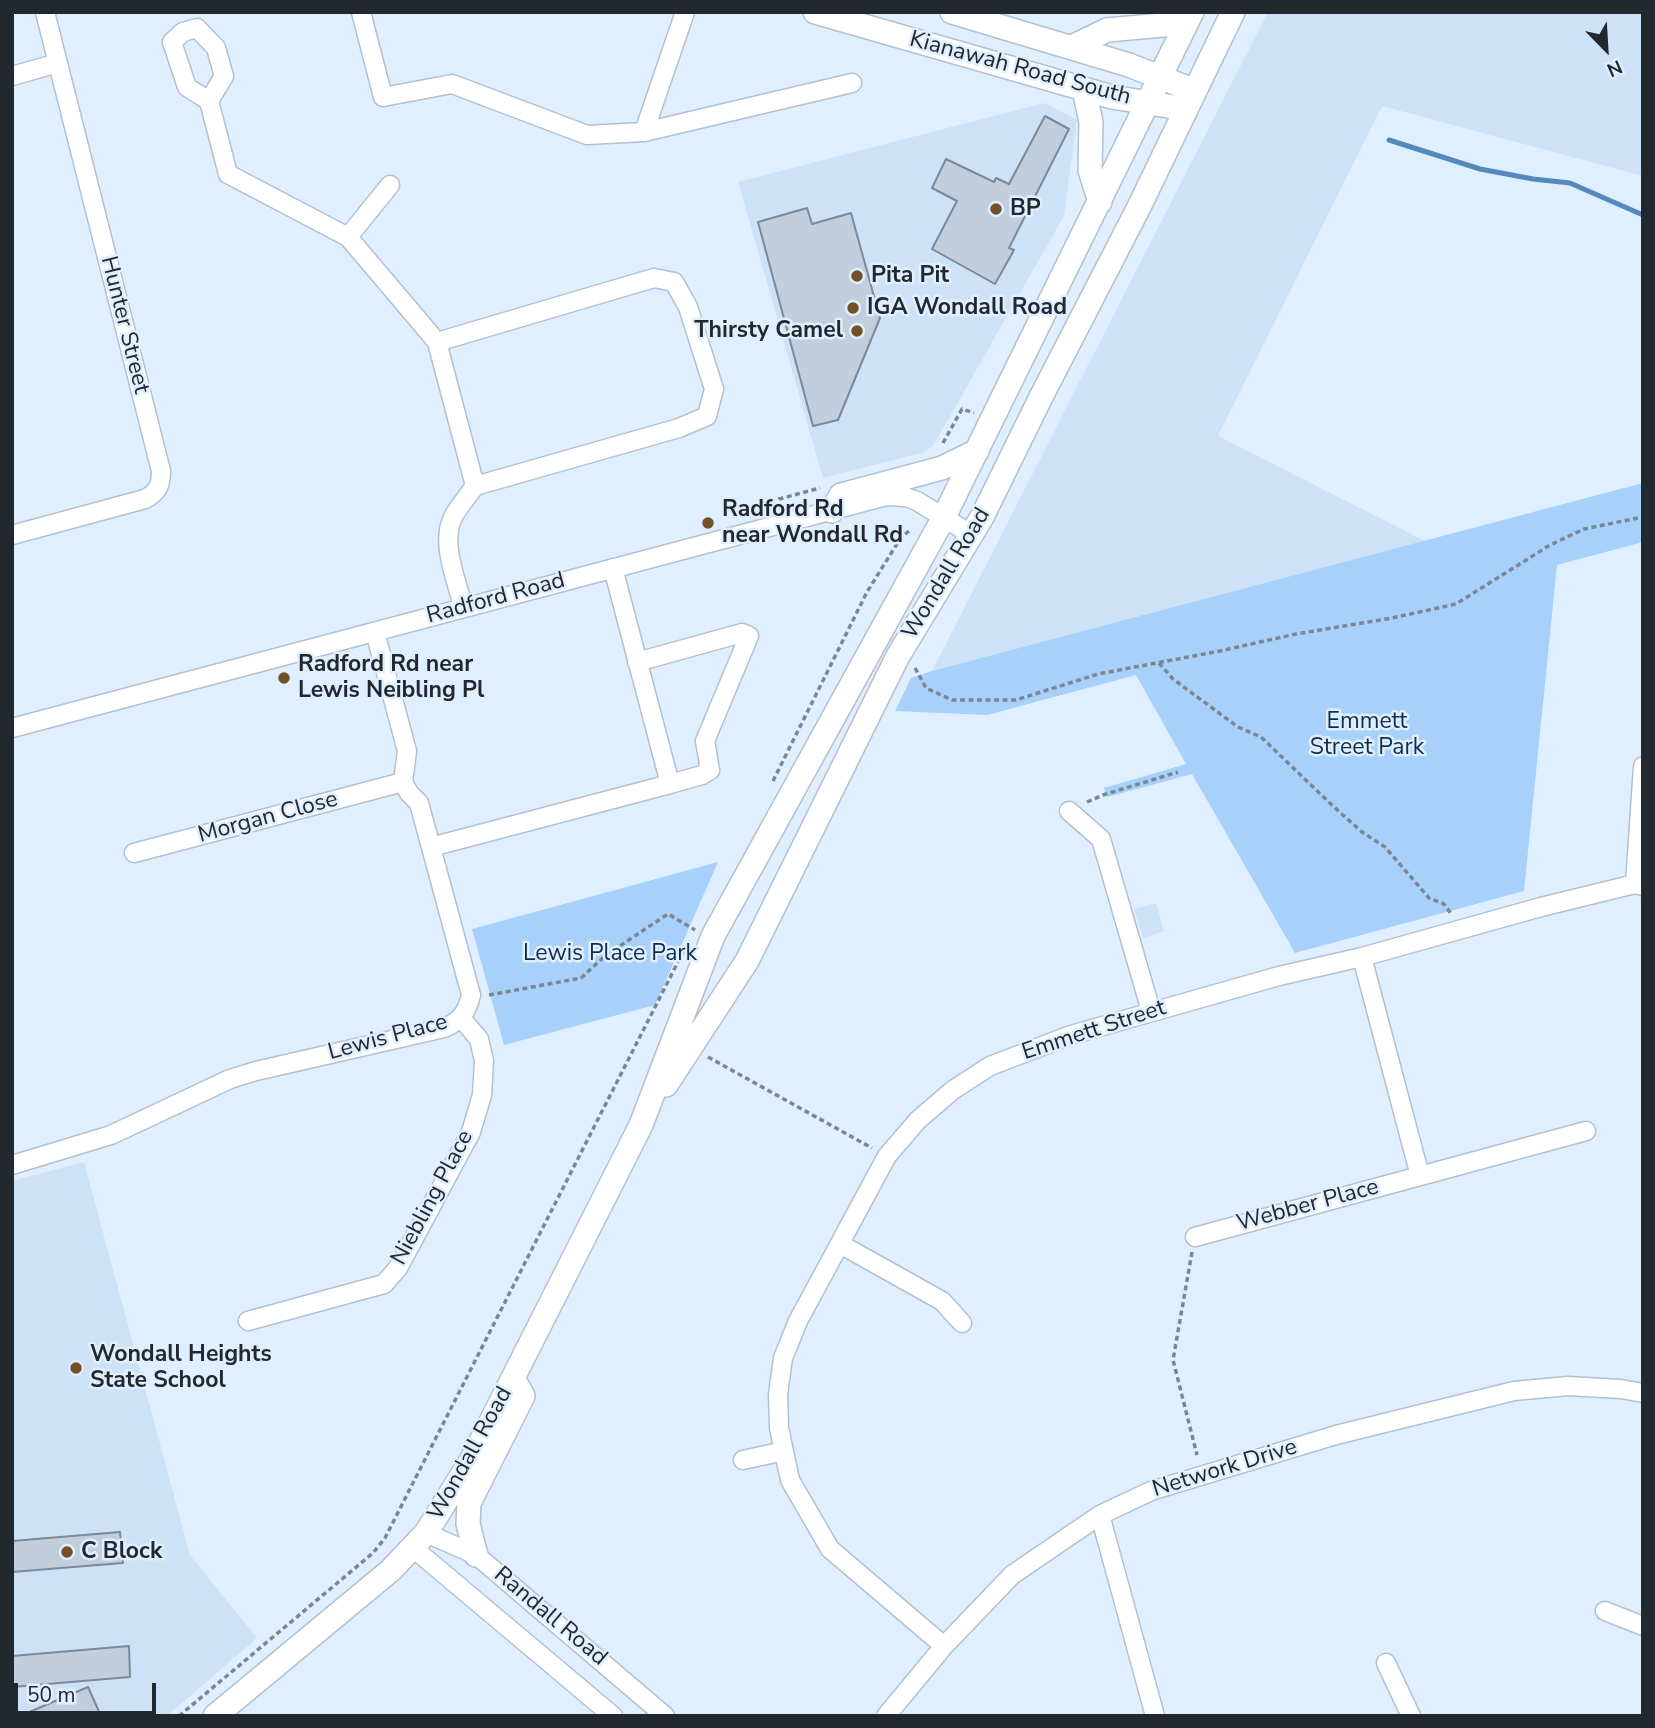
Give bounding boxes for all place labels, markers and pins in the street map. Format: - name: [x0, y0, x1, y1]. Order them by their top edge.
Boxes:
- place label: BP: [1010, 195, 1041, 223]
- marker: BP: [988, 201, 1004, 217]
- place label: Pita Pit: [871, 262, 949, 290]
- marker: Pita Pit: [849, 268, 865, 284]
- place label: IGA Wondall Road: [867, 294, 1067, 322]
- marker: IGA Wondall Road: [845, 300, 861, 316]
- place label: Thirsty Camel: [694, 317, 843, 345]
- marker: Thirsty Camel: [849, 323, 865, 339]
- place label: Radford Rd near Wondall Rd: [722, 496, 903, 550]
- marker: Radford Rd near Wondall Rd: [700, 515, 716, 531]
- place label: Radford Rd near Lewis Neibling Pl: [298, 651, 484, 705]
- marker: Radford Rd near Lewis Neibling Pl: [276, 670, 292, 686]
- place label: Wondall Heights State School: [90, 1341, 272, 1395]
- marker: Wondall Heights State School: [68, 1360, 84, 1376]
- place label: C Block: [81, 1538, 162, 1566]
- marker: C Block: [59, 1544, 75, 1560]

